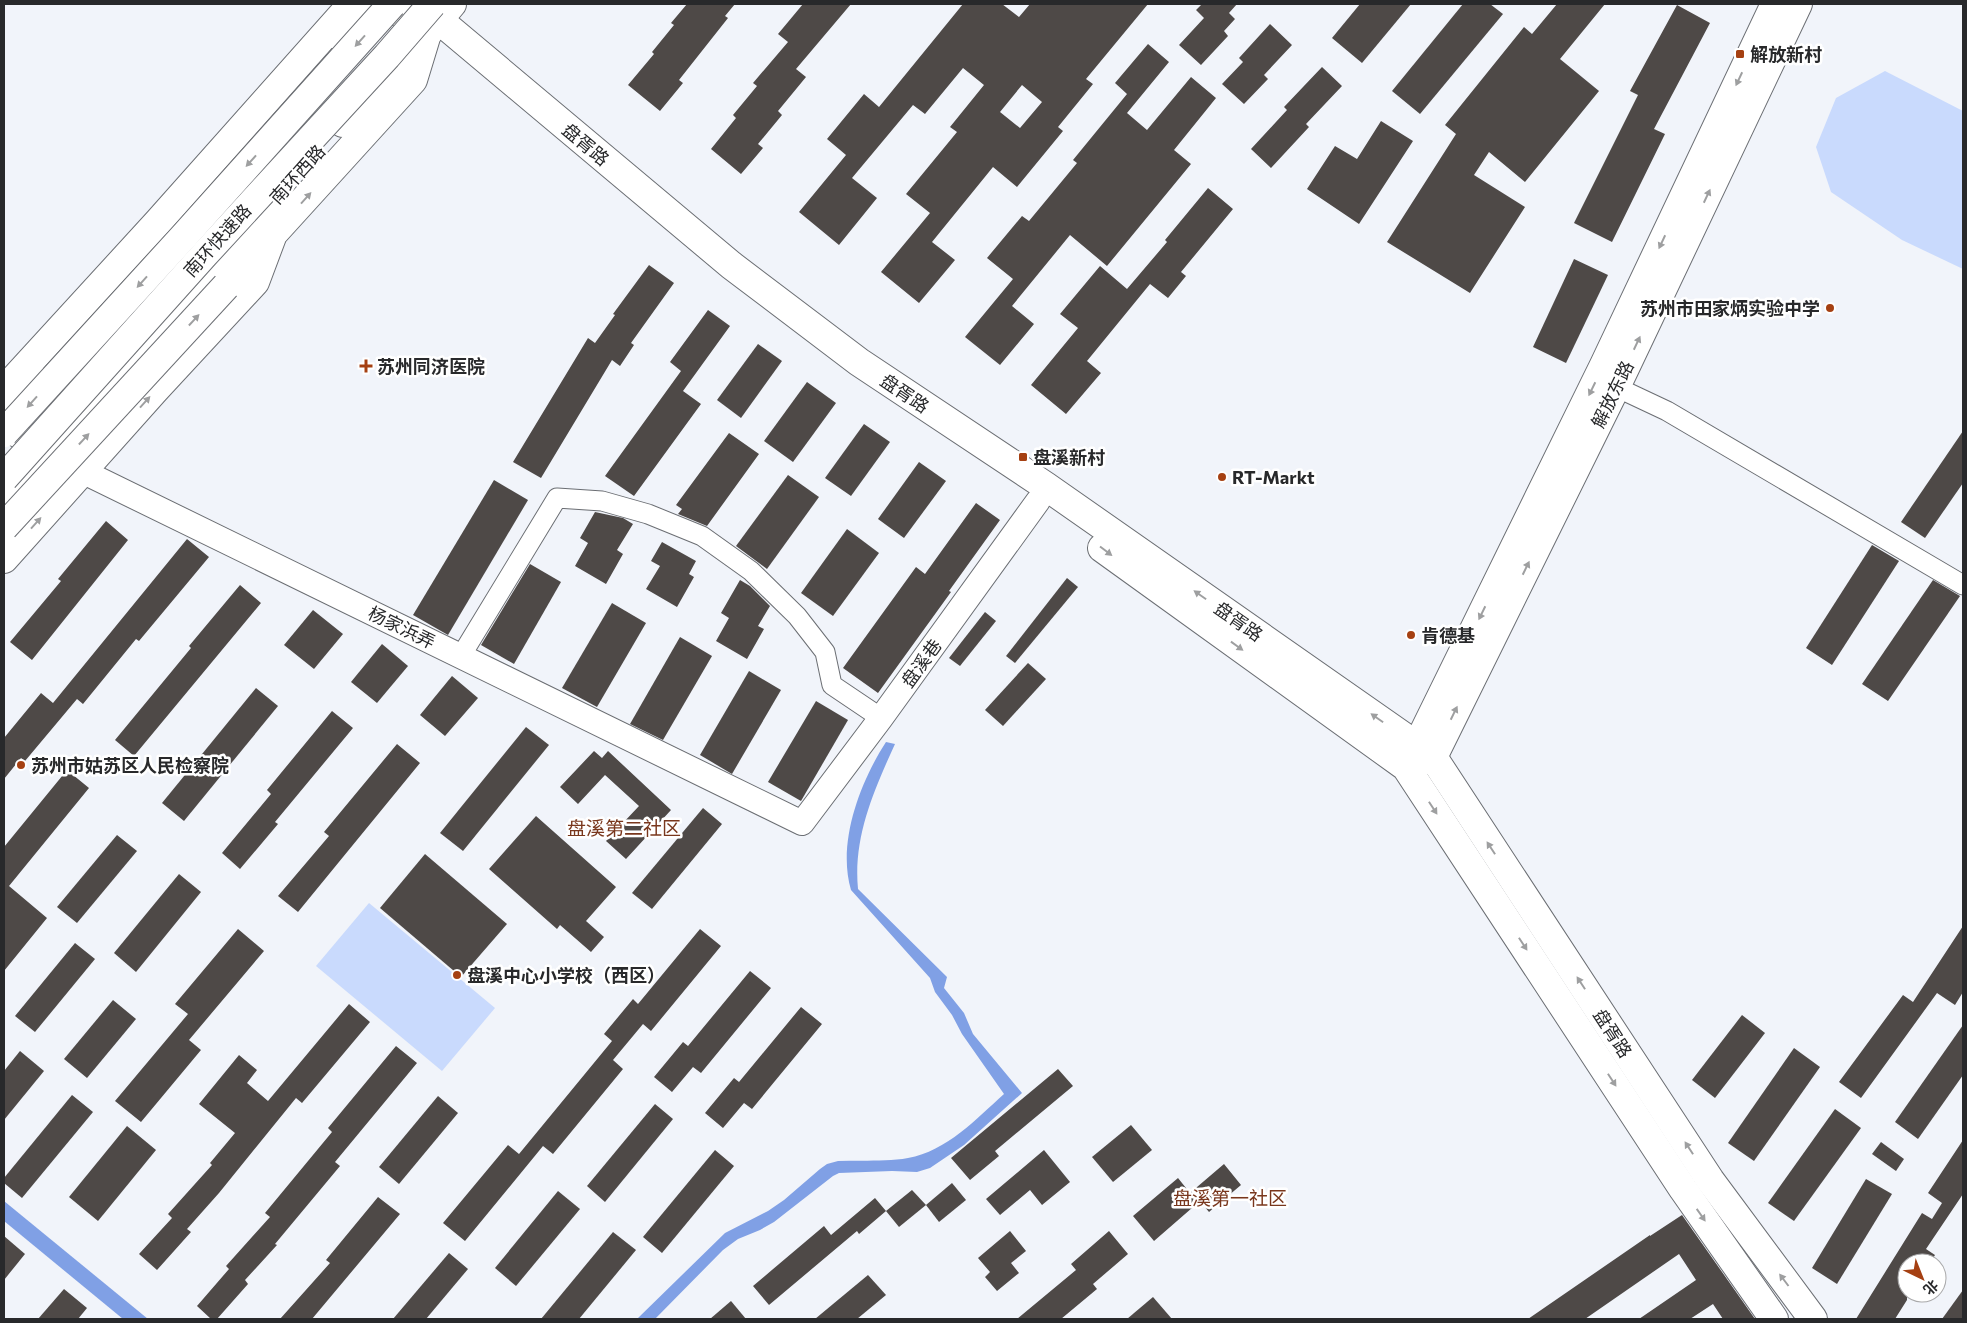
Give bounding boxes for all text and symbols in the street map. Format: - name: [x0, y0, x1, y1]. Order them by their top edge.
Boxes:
- one-way arrow: [354, 34, 366, 46]
- place label: 解放新村: [1750, 43, 1822, 65]
- marker: 解放新村: [1734, 48, 1746, 60]
- one-way arrow: [1735, 72, 1744, 87]
- street label: 盘胥路: [558, 118, 614, 170]
- street label: 南环西路: [265, 140, 329, 208]
- one-way arrow: [245, 155, 257, 167]
- one-way arrow: [1702, 189, 1711, 204]
- one-way arrow: [300, 192, 312, 204]
- street label: 南环快速路: [179, 199, 255, 281]
- one-way arrow: [1658, 235, 1666, 249]
- one-way arrow: [136, 275, 148, 287]
- place label: 苏州市田家炳实验中学: [1640, 297, 1820, 319]
- marker: 苏州市田家炳实验中学: [1824, 302, 1836, 314]
- one-way arrow: [189, 314, 200, 326]
- one-way arrow: [1633, 336, 1641, 350]
- place label: 苏州同济医院: [377, 355, 485, 377]
- street label: 解放东路: [1586, 357, 1638, 431]
- marker: 苏州同济医院: [359, 359, 373, 373]
- street label: 盘胥路: [876, 369, 934, 417]
- one-way arrow: [1588, 382, 1596, 396]
- one-way arrow: [26, 395, 38, 407]
- one-way arrow: [139, 395, 150, 408]
- one-way arrow: [78, 434, 90, 446]
- place label: 盘溪新村: [1033, 446, 1105, 468]
- marker: 盘溪新村: [1017, 451, 1029, 463]
- place label: RT-Markt: [1232, 466, 1315, 488]
- marker: RT-Markt: [1216, 471, 1228, 483]
- one-way arrow: [30, 517, 42, 529]
- one-way arrow: [1099, 545, 1112, 556]
- one-way arrow: [1522, 560, 1531, 575]
- one-way arrow: [1194, 590, 1207, 600]
- street label: 盘胥路: [1211, 597, 1267, 645]
- street label: 杨家浜弄: [365, 601, 439, 653]
- one-way arrow: [1478, 606, 1486, 620]
- place label: 肯德基: [1421, 624, 1475, 646]
- marker: 肯德基: [1405, 629, 1417, 641]
- street label: 盘溪巷: [896, 635, 946, 691]
- one-way arrow: [1231, 641, 1244, 651]
- one-way arrow: [1450, 706, 1458, 720]
- one-way arrow: [1371, 712, 1384, 723]
- place label: 苏州市姑苏区人民检察院: [31, 754, 229, 776]
- marker: 苏州市姑苏区人民检察院: [15, 759, 27, 771]
- one-way arrow: [1429, 801, 1438, 815]
- district label: 盘溪第二社区: [567, 816, 681, 839]
- one-way arrow: [1486, 841, 1496, 854]
- one-way arrow: [1518, 937, 1527, 951]
- place label: 盘溪中心小学校（西区）: [467, 964, 665, 986]
- marker: 盘溪中心小学校（西区）: [451, 969, 463, 981]
- one-way arrow: [1576, 977, 1585, 990]
- street label: 盘胥路: [1589, 1004, 1637, 1062]
- one-way arrow: [1607, 1073, 1616, 1087]
- one-way arrow: [1684, 1142, 1694, 1155]
- district label: 盘溪第一社区: [1173, 1186, 1287, 1209]
- one-way arrow: [1696, 1208, 1706, 1222]
- north arrow: [1897, 1253, 1947, 1303]
- one-way arrow: [1779, 1274, 1790, 1287]
- text: 北: [1920, 1277, 1942, 1299]

